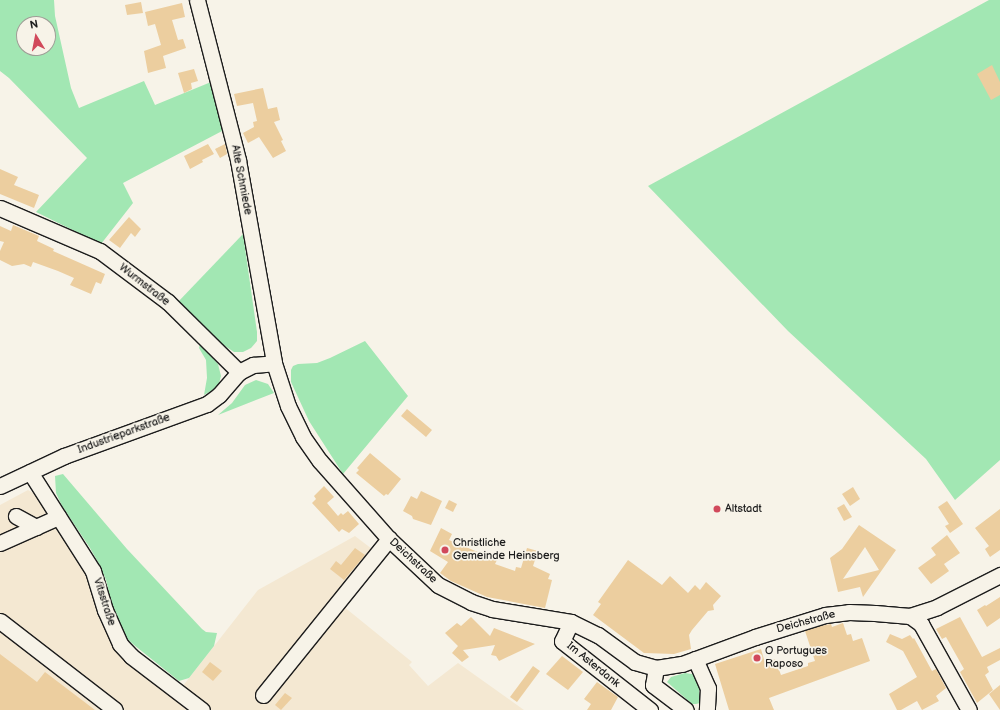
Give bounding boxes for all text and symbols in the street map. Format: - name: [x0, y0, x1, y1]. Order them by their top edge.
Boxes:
- north arrow: [16, 16, 56, 56]
- text: N: [29, 18, 39, 32]
- street label: Alte Schmiede: [228, 144, 254, 216]
- street label: Wurmstraße: [116, 261, 172, 309]
- street label: Industrieparkstraße: [76, 411, 172, 457]
- place label: Altstadt: [725, 502, 762, 516]
- marker: Altstadt: [712, 504, 722, 514]
- street label: Deichstraße: [386, 536, 440, 586]
- place label: Christliche Gemeinde Heinsberg: [453, 537, 560, 563]
- marker: Christliche Gemeinde Heinsberg: [440, 545, 450, 555]
- street label: Vitsstraße: [90, 576, 118, 628]
- street label: Deichstraße: [775, 608, 837, 636]
- street label: Im Asterdank: [564, 640, 622, 690]
- place label: O Portugues Raposo: [765, 645, 827, 671]
- marker: O Portugues Raposo: [752, 653, 762, 663]

